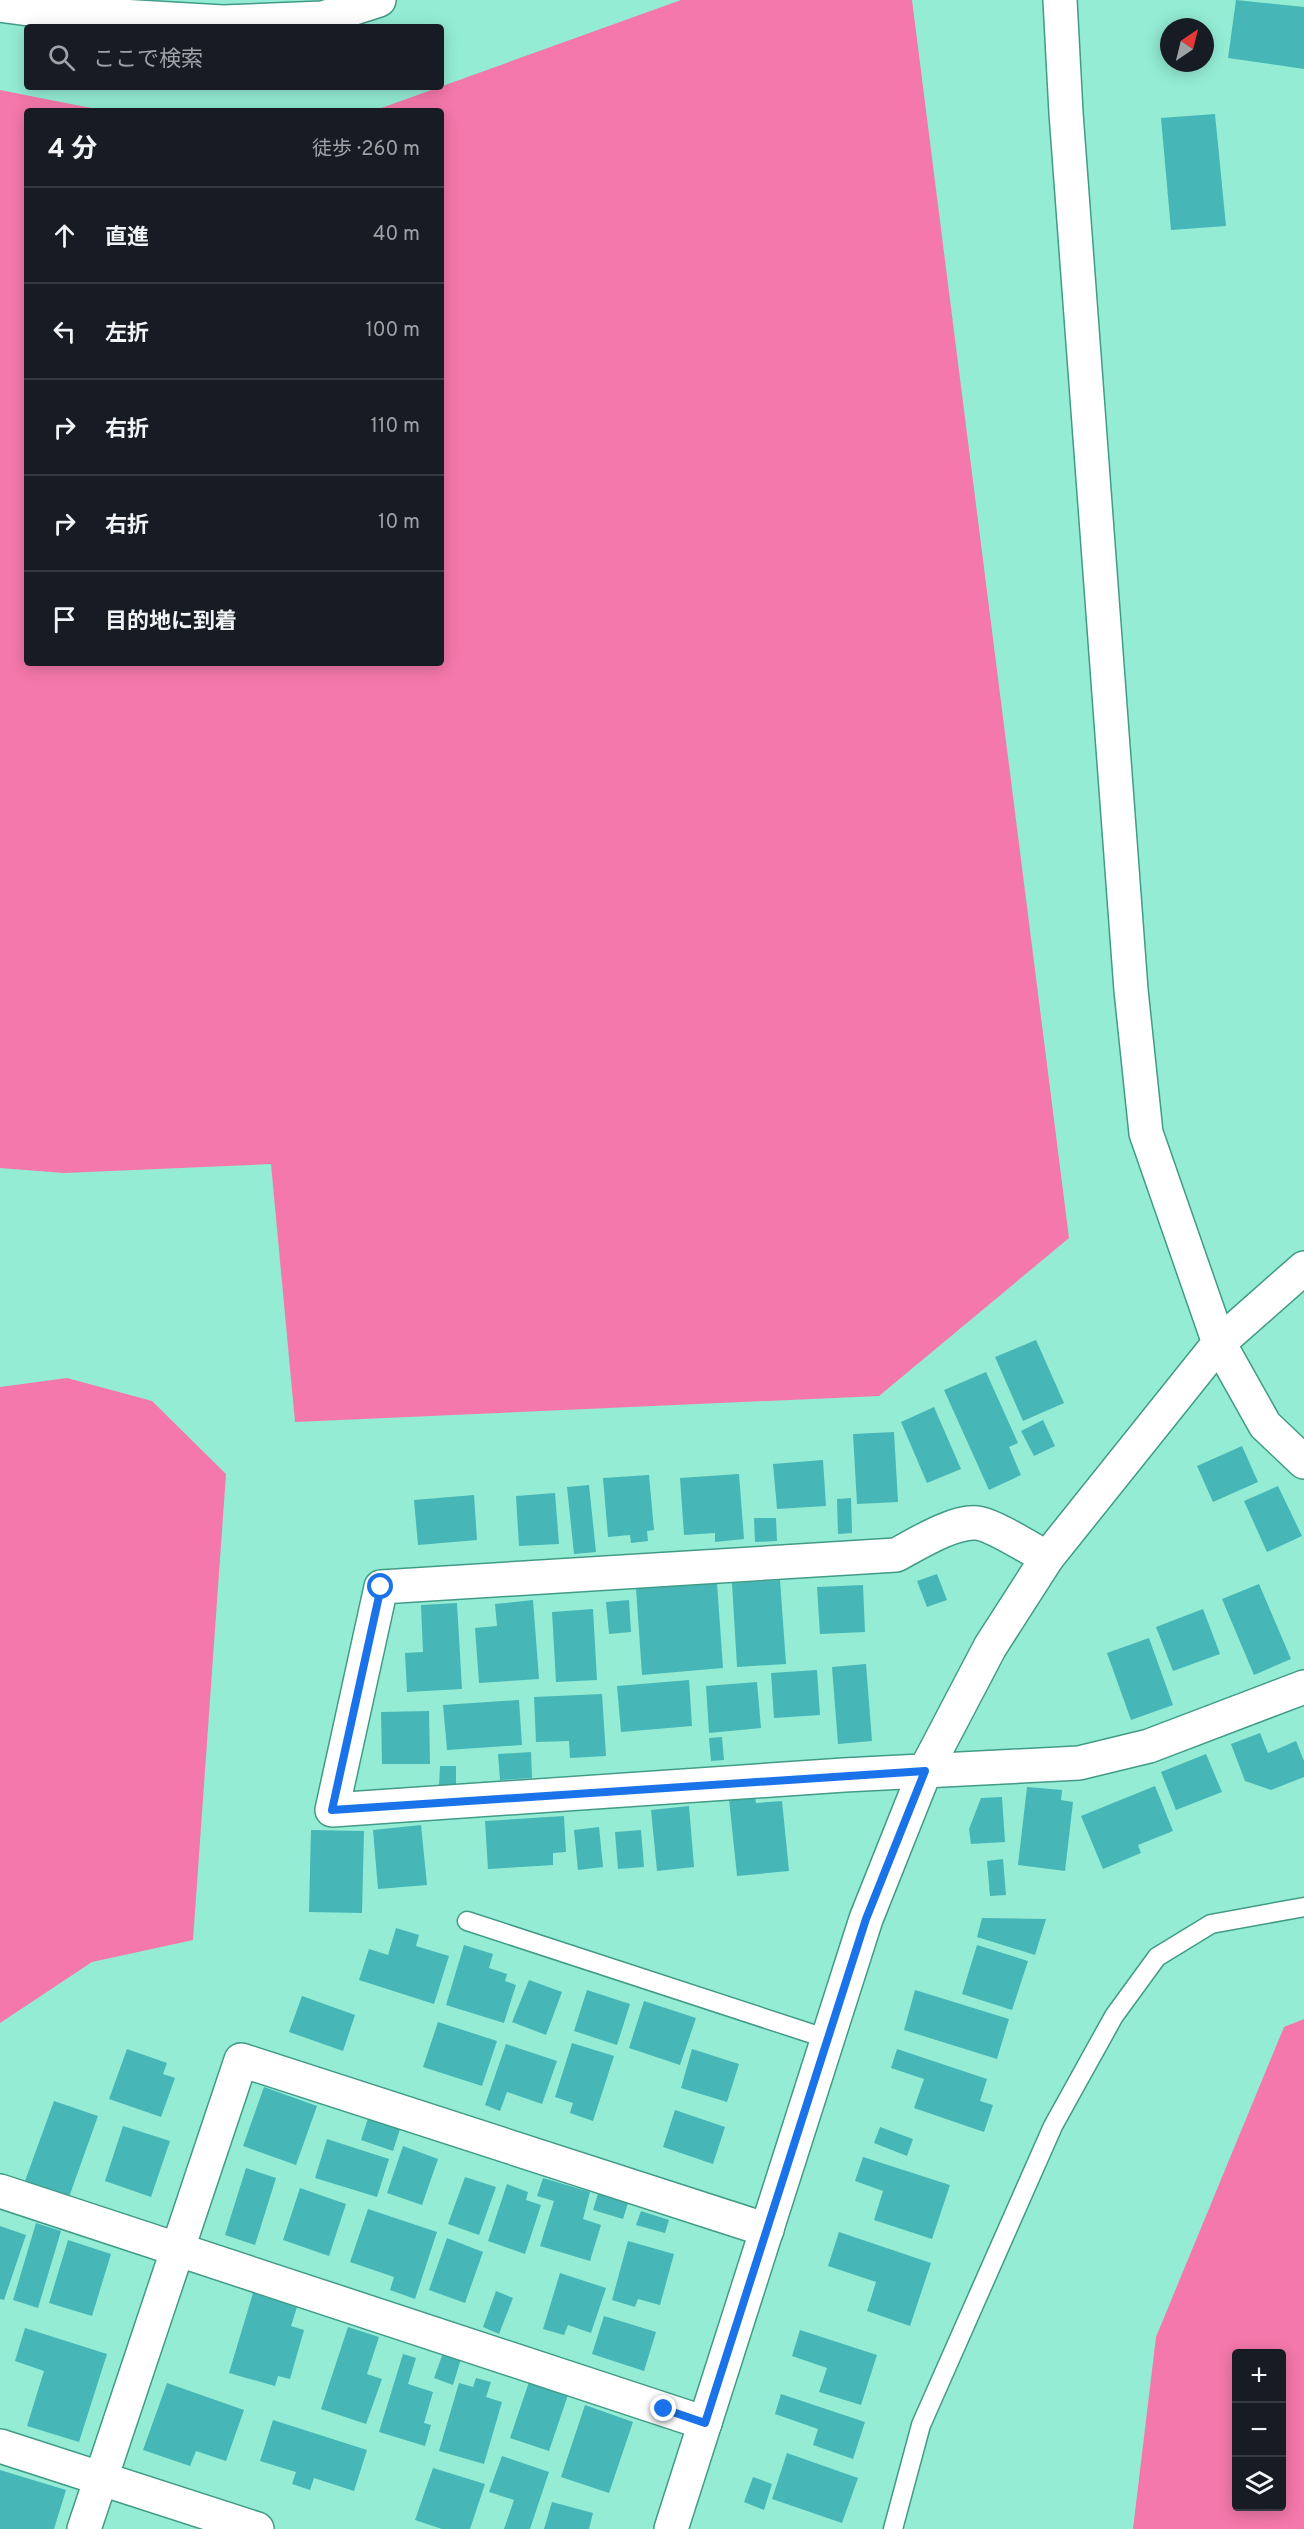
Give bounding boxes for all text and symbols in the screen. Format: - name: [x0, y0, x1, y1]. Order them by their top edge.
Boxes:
- north arrow: [1160, 18, 1214, 72]
- search box: [24, 24, 444, 90]
- icon: search: [45, 41, 78, 74]
- text: ここで検索: [93, 47, 203, 74]
- text: 4 分: [48, 134, 97, 167]
- text: 徒歩 · 260 m: [312, 137, 420, 163]
- icon: ahead: [48, 219, 81, 252]
- text: 40 m: [373, 222, 420, 248]
- text: 直進: [105, 225, 149, 252]
- icon: left: [48, 315, 81, 348]
- text: 100 m: [365, 318, 420, 344]
- text: 左折: [105, 321, 149, 348]
- icon: right: [48, 411, 81, 444]
- text: 110 m: [371, 414, 420, 440]
- text: 右折: [105, 417, 149, 444]
- icon: right: [48, 507, 81, 540]
- text: 10 m: [378, 510, 420, 536]
- text: 右折: [105, 513, 149, 540]
- icon: arrive: [48, 603, 81, 636]
- text: 目的地に到着: [105, 609, 237, 636]
- route start: [367, 1573, 393, 1599]
- map controls: [1232, 2349, 1286, 2511]
- button: +: [1232, 2349, 1286, 2403]
- route end: [650, 2395, 676, 2421]
- button: −: [1232, 2403, 1286, 2457]
- button: layers: [1232, 2457, 1286, 2511]

